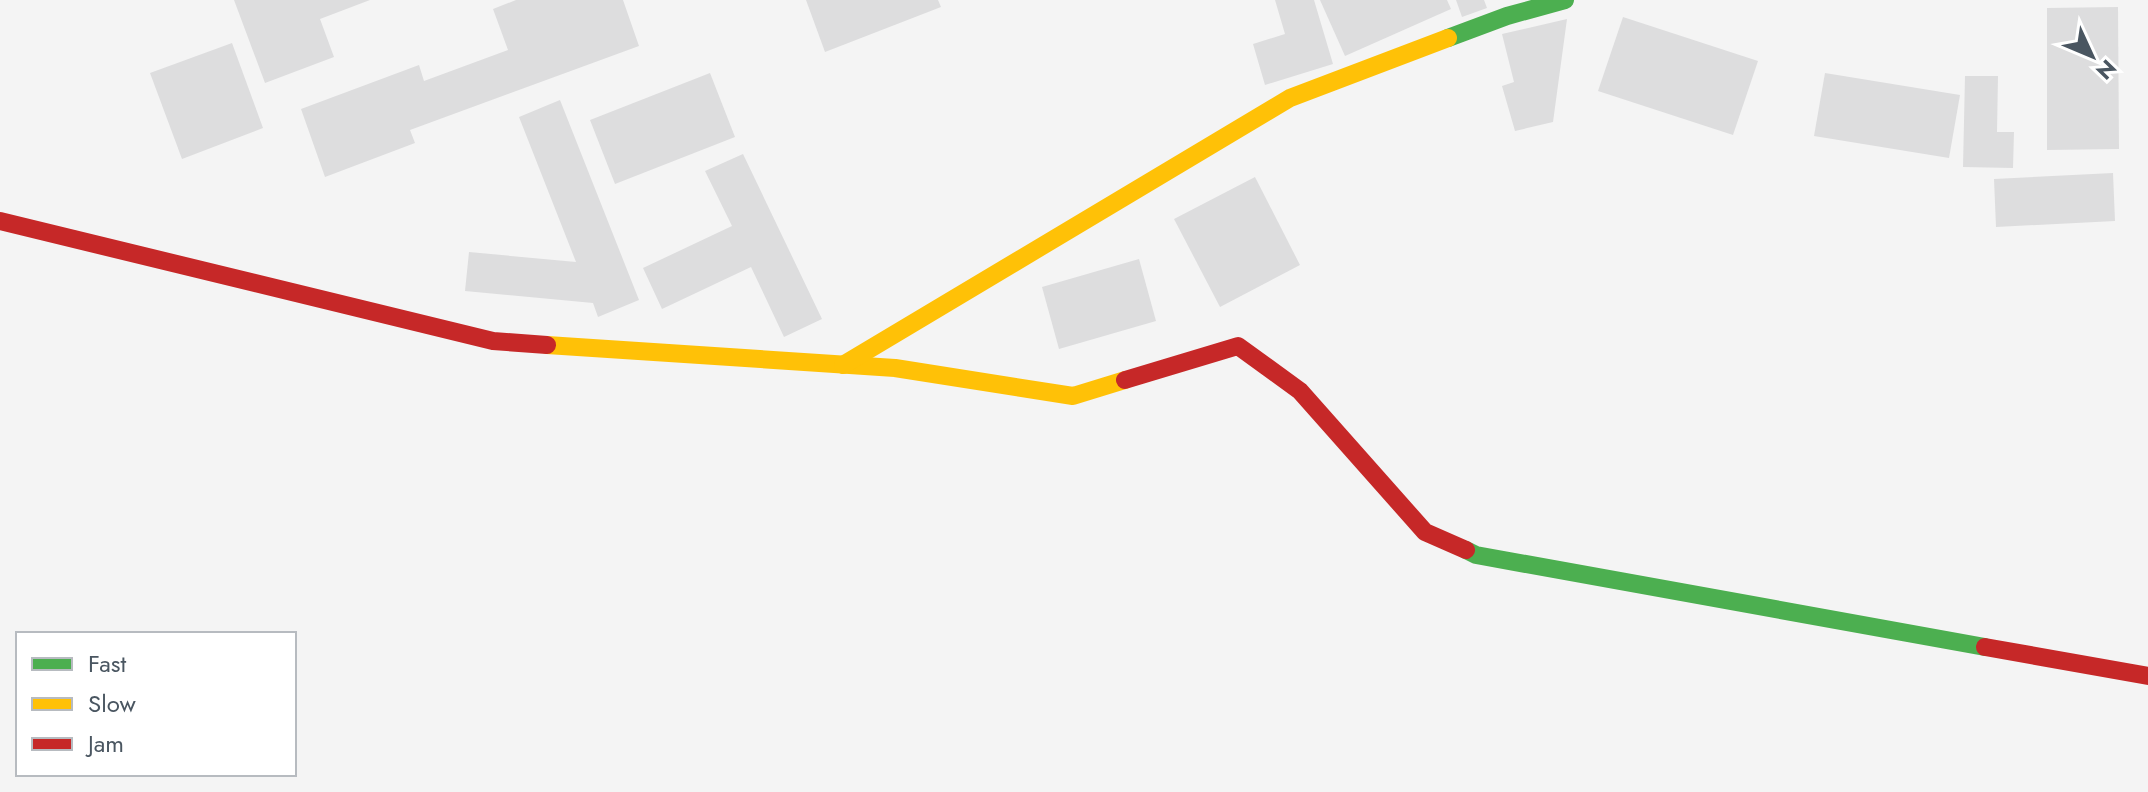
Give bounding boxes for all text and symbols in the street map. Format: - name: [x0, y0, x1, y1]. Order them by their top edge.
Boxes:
- north arrow: [2052, 16, 2132, 96]
- text: N: [2089, 52, 2124, 87]
- legend: [16, 632, 296, 776]
- text: Fast: [88, 646, 126, 681]
- text: Slow: [88, 686, 136, 721]
- text: Jam: [85, 726, 124, 761]

